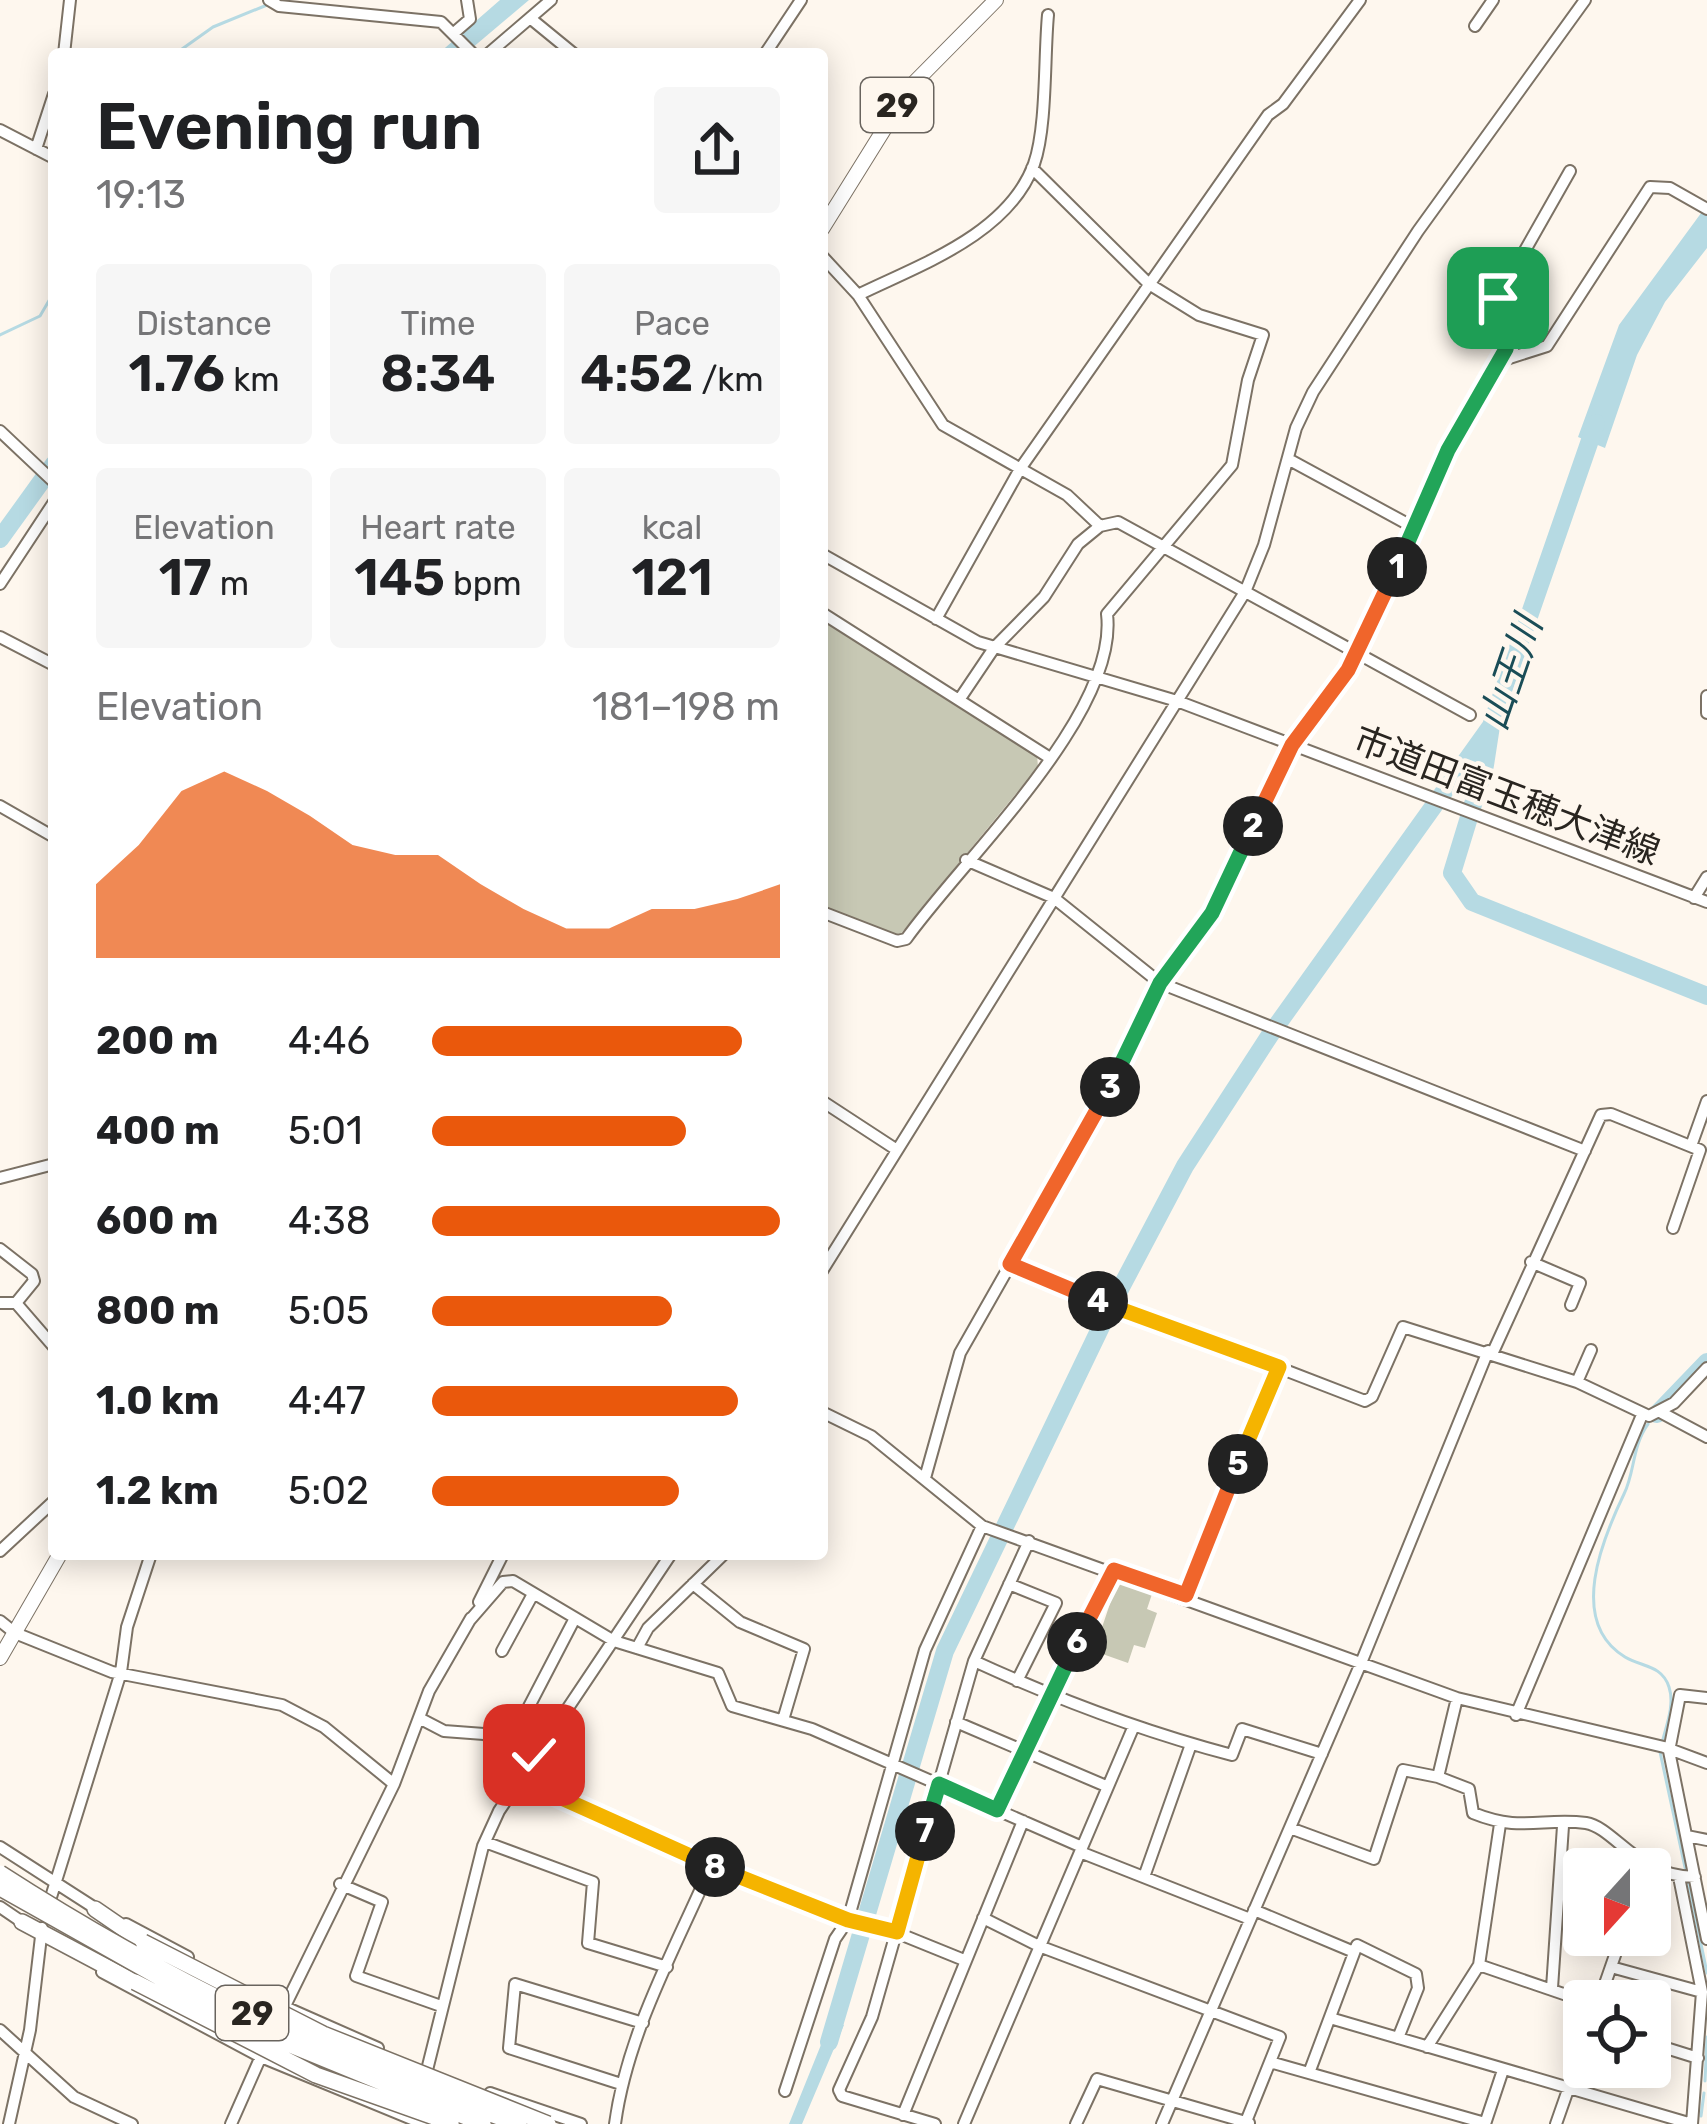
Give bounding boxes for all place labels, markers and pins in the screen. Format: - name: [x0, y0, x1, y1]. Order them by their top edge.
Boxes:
- pin: [1447, 247, 1549, 349]
- pin: 1: [1367, 537, 1427, 597]
- pin: 2: [1223, 796, 1283, 856]
- pin: 3: [1080, 1057, 1140, 1117]
- pin: 4: [1068, 1271, 1128, 1331]
- pin: 5: [1208, 1434, 1268, 1494]
- pin: 6: [1047, 1612, 1107, 1672]
- pin: [483, 1704, 585, 1806]
- pin: 7: [895, 1801, 955, 1861]
- pin: 8: [685, 1837, 745, 1897]

